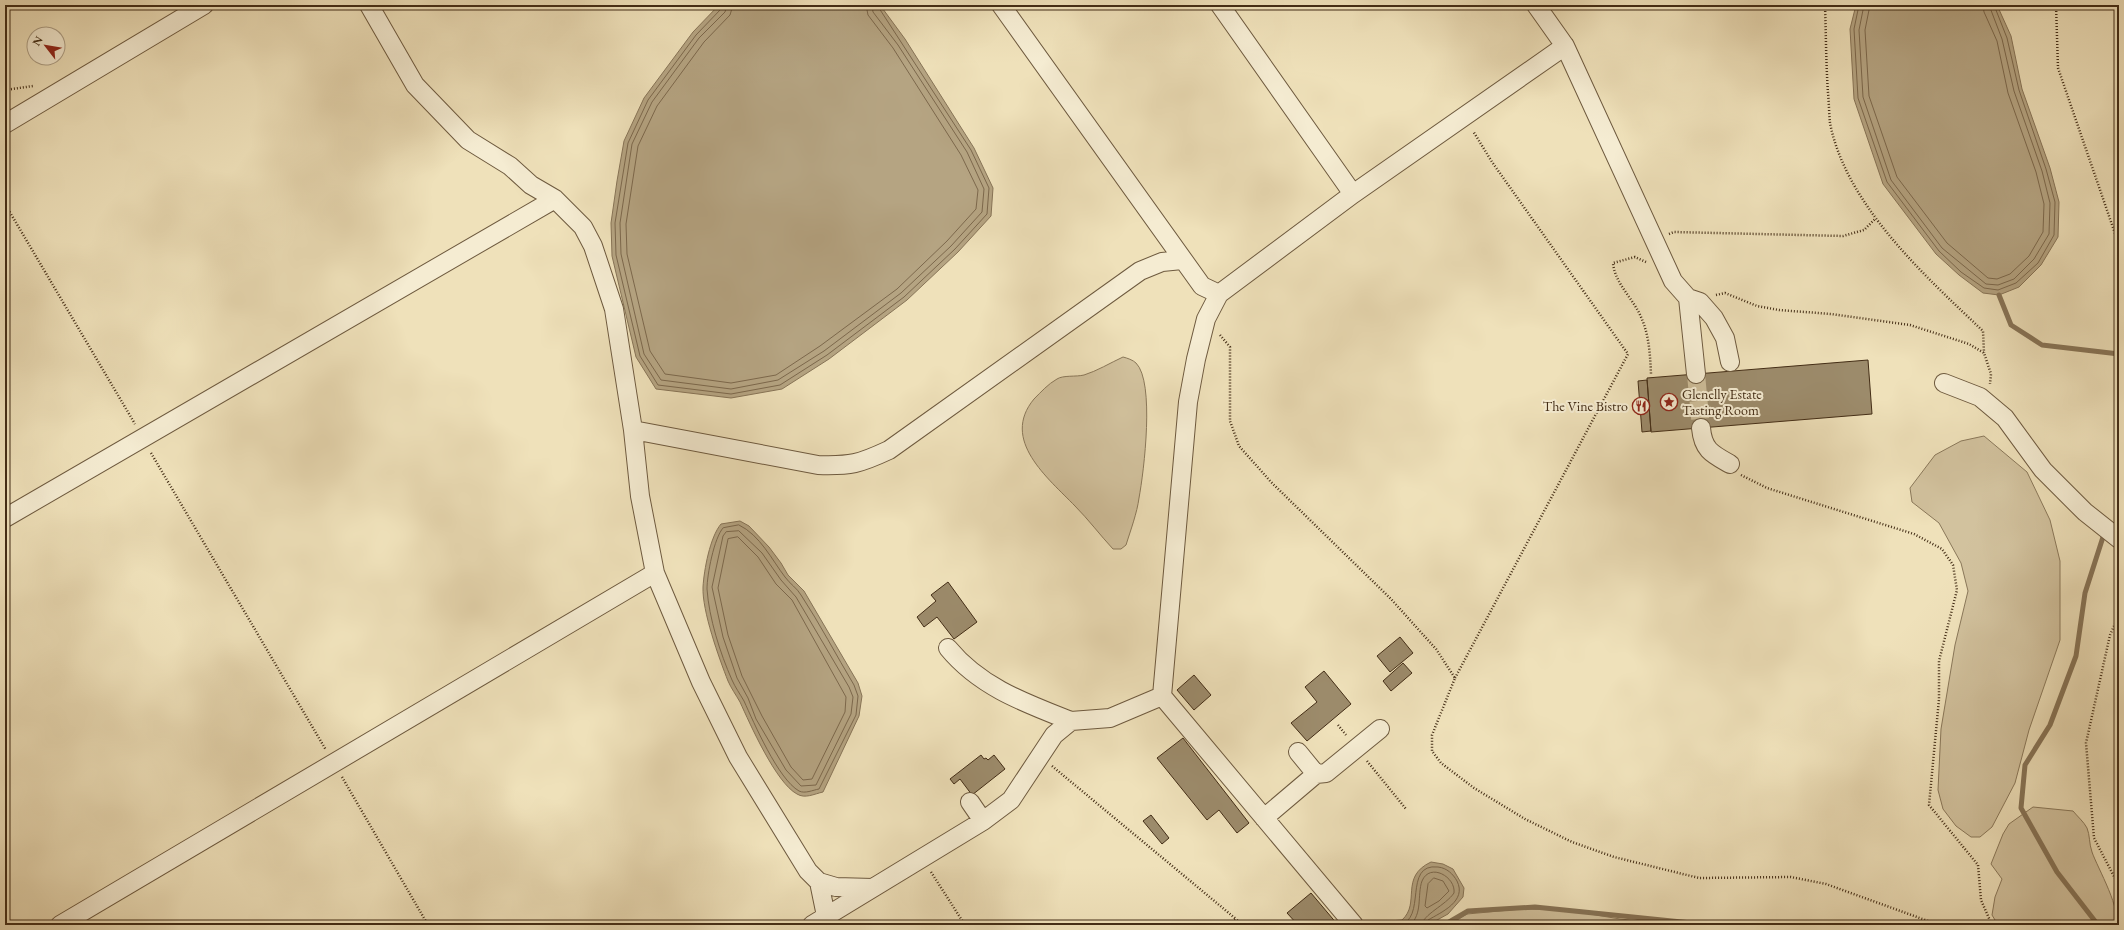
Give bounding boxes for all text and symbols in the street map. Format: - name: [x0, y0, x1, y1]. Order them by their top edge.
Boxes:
- north arrow: [26, 26, 66, 66]
- text: N: [29, 33, 46, 48]
- place label: Glenelly Estate Tasting Room: [1682, 385, 1762, 419]
- place icon: Glenelly Estate Tasting Room: [1659, 392, 1679, 412]
- restaurant icon: The Vine Bistro: [1631, 396, 1651, 416]
- place label: The Vine Bistro: [1543, 397, 1628, 415]

